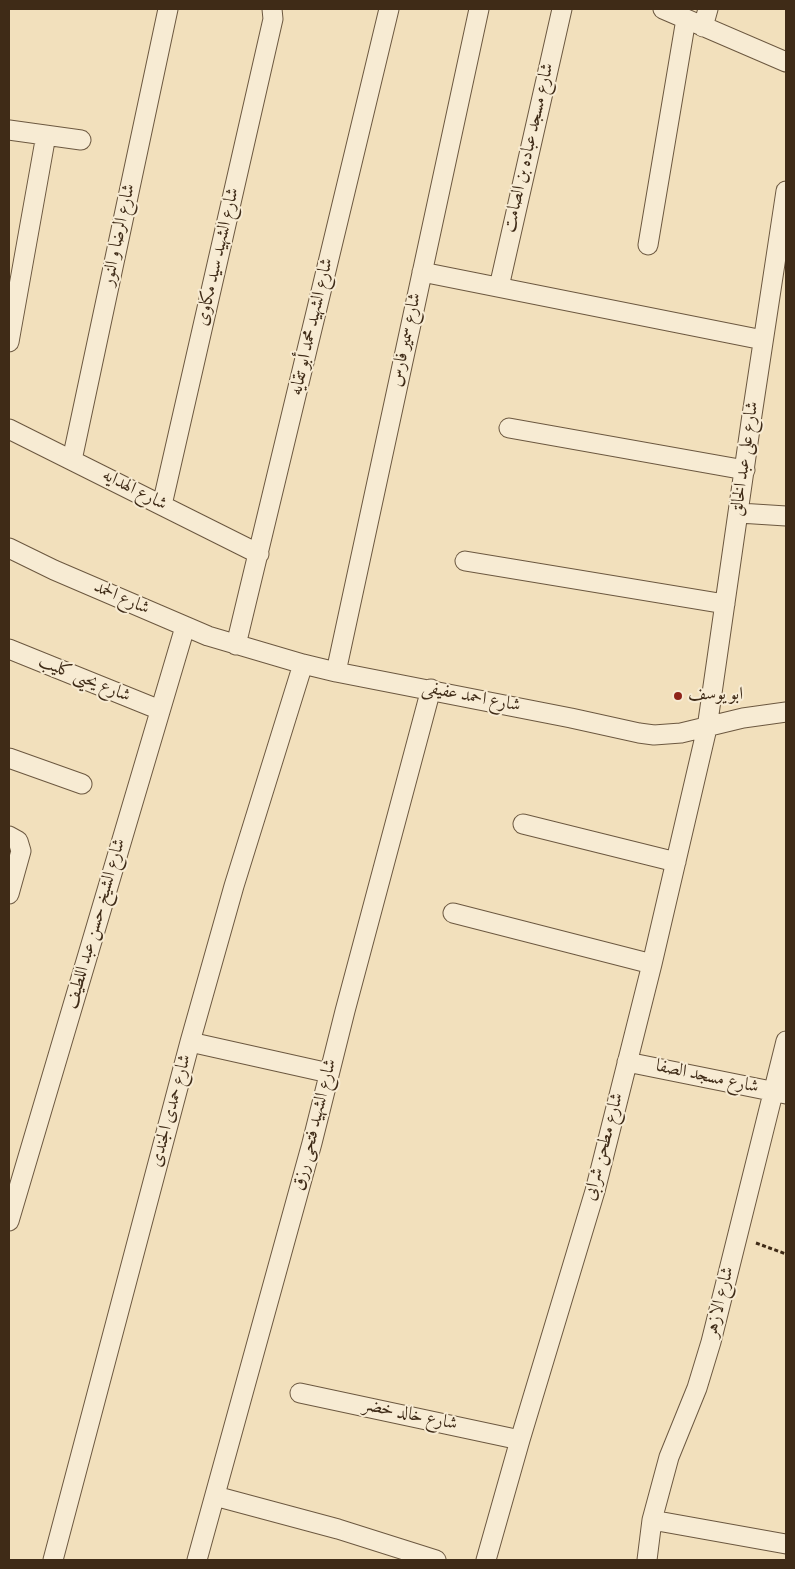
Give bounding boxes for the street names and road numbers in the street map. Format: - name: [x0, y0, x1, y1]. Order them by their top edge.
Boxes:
- street label: شارع مسجد عباده بن الصامت: [500, 61, 560, 235]
- street label: شارع الرضا و النور: [99, 182, 141, 288]
- street label: شارع الشهيد سيد مكاوى: [193, 186, 245, 328]
- street label: شارع الشهيد محمد أبو تقايه: [287, 256, 339, 398]
- street label: شارع سمير فارس: [387, 291, 427, 389]
- street label: شارع على عبد الخالق: [727, 400, 765, 518]
- street label: شارع الهدايه: [98, 466, 170, 516]
- street label: شارع الحمد: [90, 577, 152, 621]
- street label: شارع يحيى كليب: [35, 652, 133, 708]
- street label: شارع احمد عفيفى: [420, 678, 522, 718]
- street label: شارع الشيخ حسن عبد اللطيف: [62, 836, 132, 1012]
- street label: شارع حمدى الجندى: [147, 1052, 197, 1170]
- street label: شارع الشهيد فتحى رزق: [289, 1057, 343, 1193]
- street label: شارع مسجد الصفا: [654, 1057, 760, 1099]
- street label: شارع مطحن شرابى: [580, 1091, 630, 1203]
- street label: شارع الازهر: [702, 1265, 740, 1339]
- street label: شارع خالد خضر: [361, 1395, 459, 1437]

